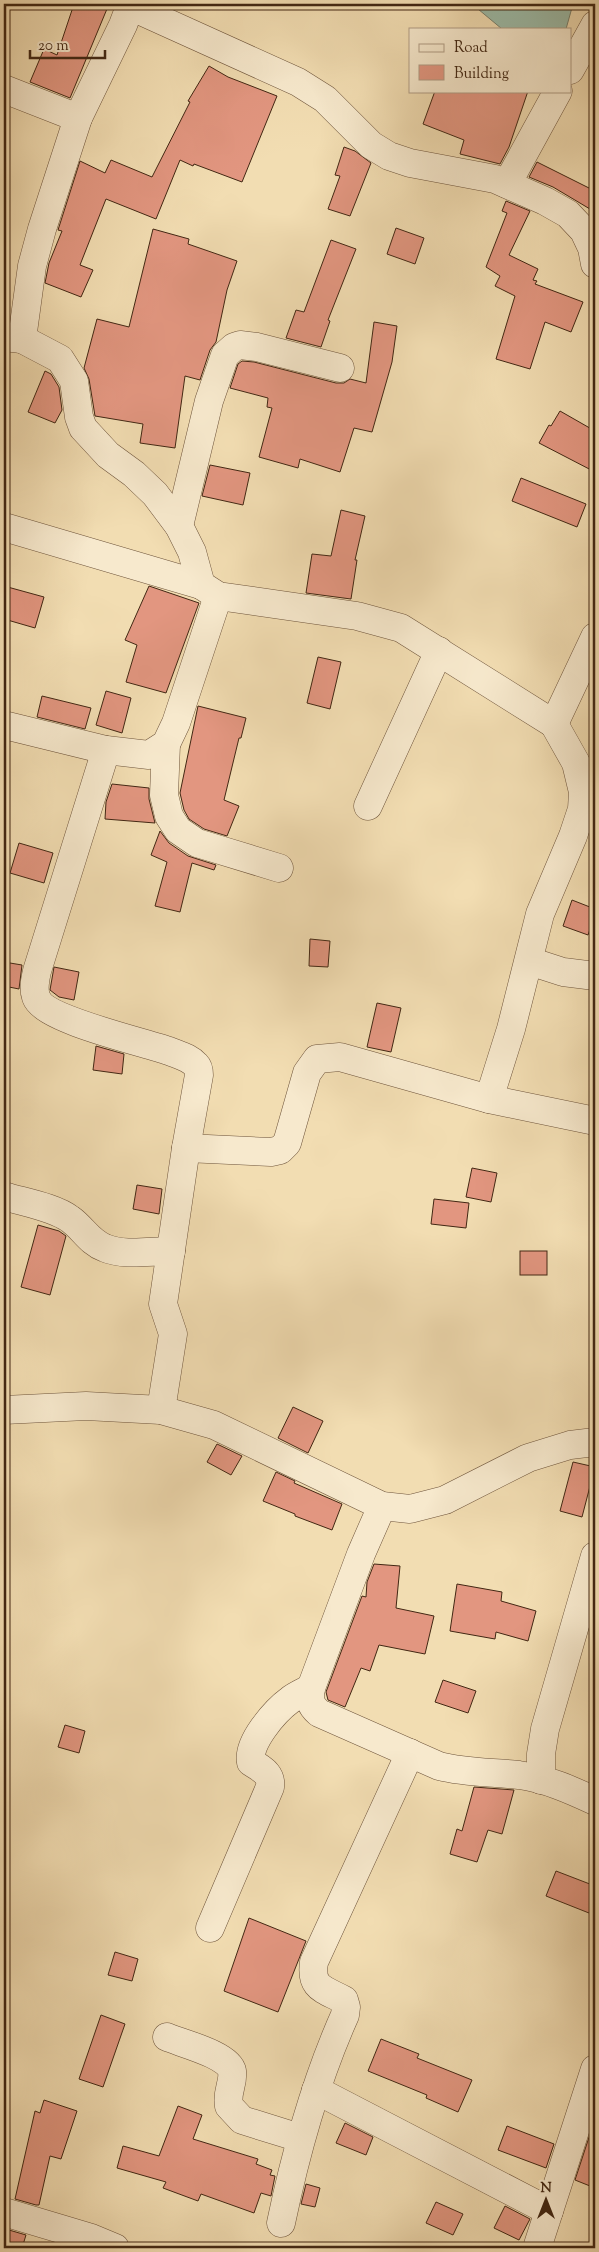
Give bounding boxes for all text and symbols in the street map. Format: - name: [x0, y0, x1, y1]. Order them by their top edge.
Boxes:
- scale bar: [30, 28, 105, 60]
- legend: [409, 28, 572, 92]
- text: 20 m: [38, 36, 69, 57]
- text: Road: [454, 38, 488, 59]
- text: Building: [454, 64, 509, 85]
- north arrow: [522, 2174, 572, 2224]
- text: N: [540, 2179, 552, 2199]

